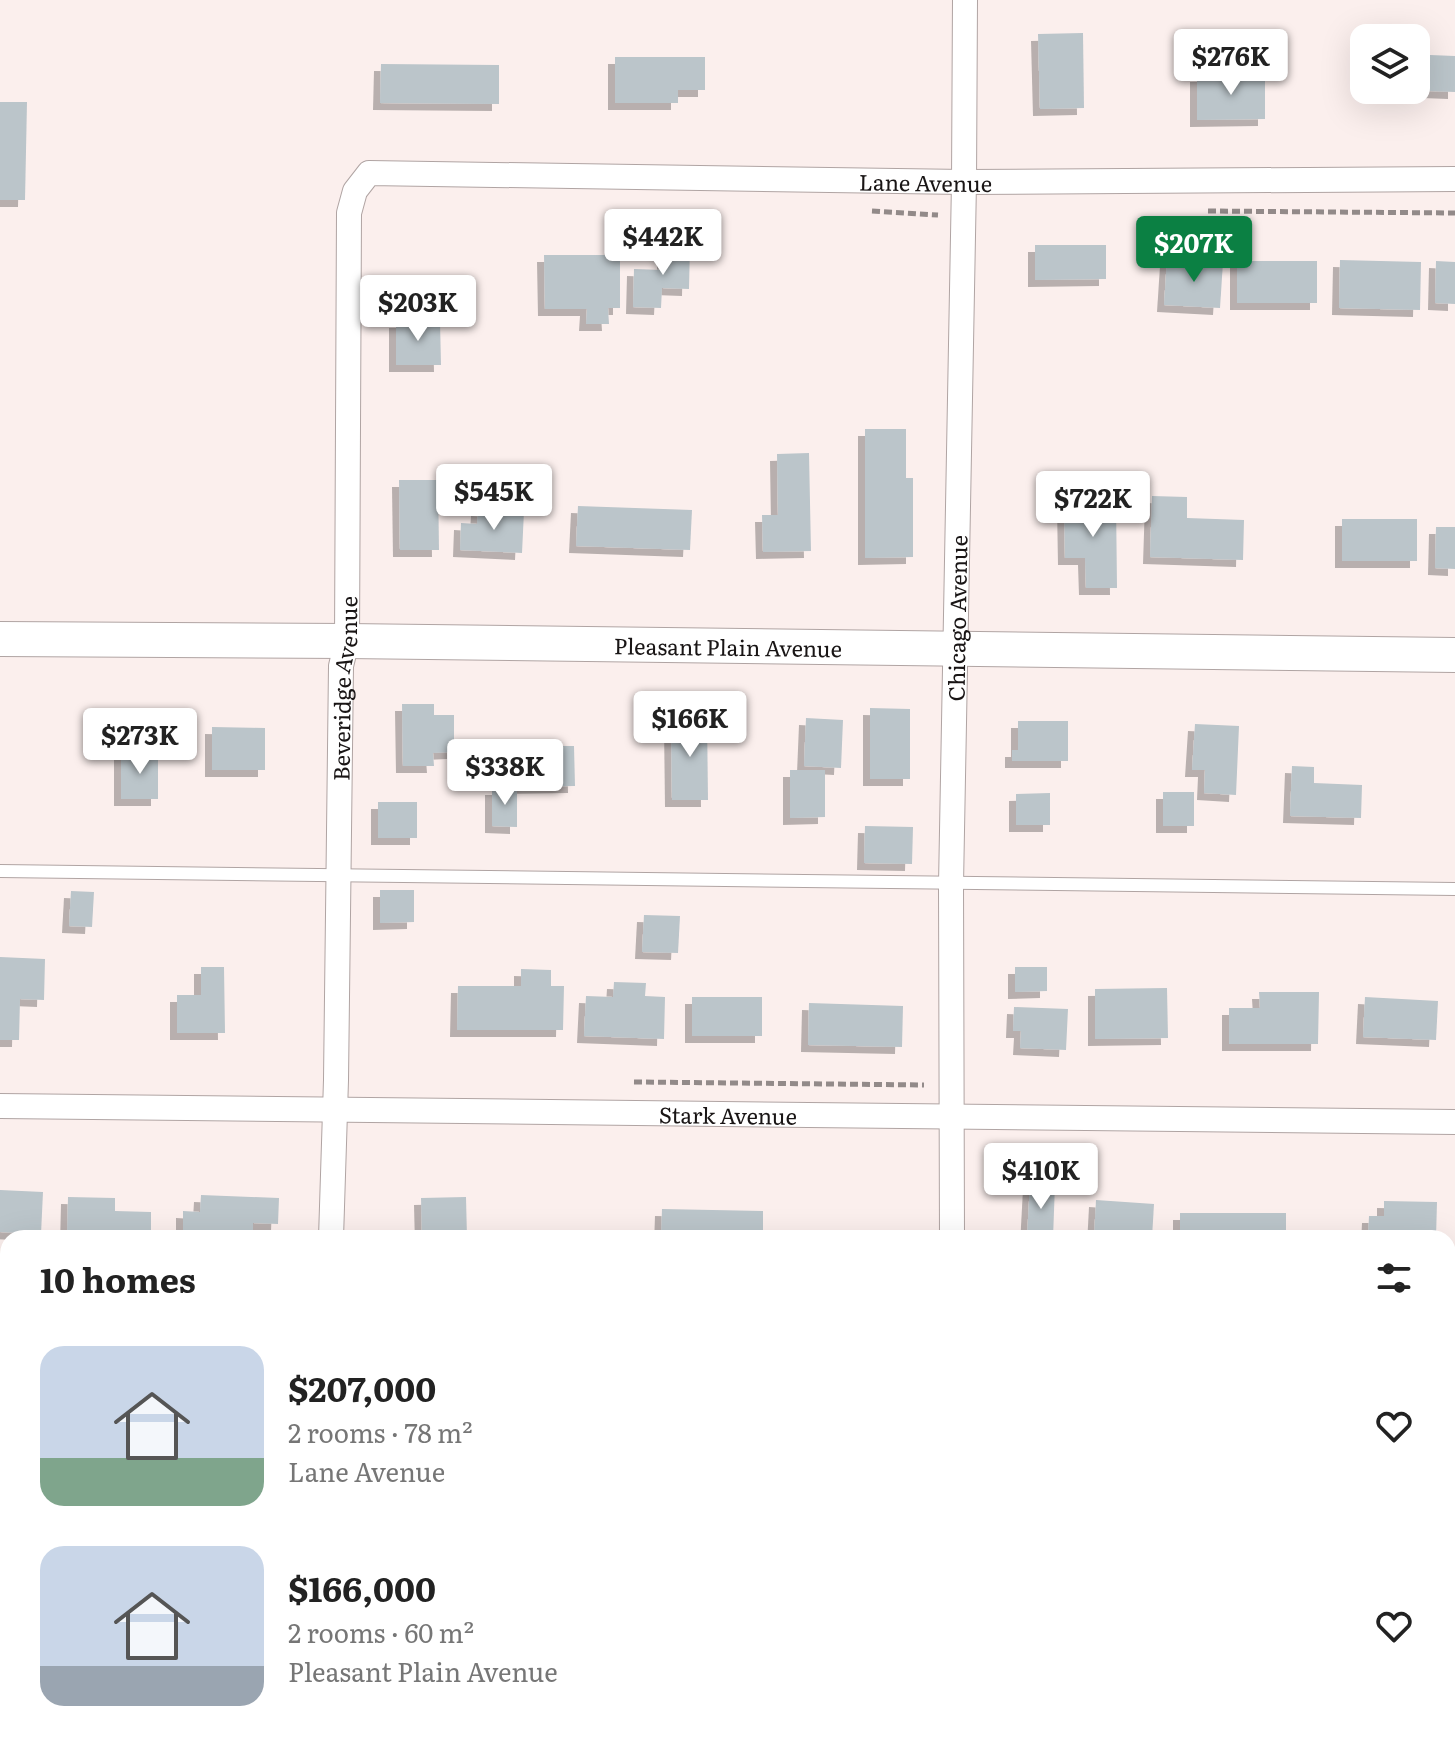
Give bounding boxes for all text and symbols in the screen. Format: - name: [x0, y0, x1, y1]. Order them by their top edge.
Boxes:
- map controls: [1350, 24, 1430, 104]
- button: layers: [1350, 24, 1430, 104]
- pin: $276K: [1175, 29, 1287, 97]
- text: $276K: [1192, 35, 1270, 74]
- street label: Lane Avenue: [859, 164, 992, 199]
- pin: $442K: [607, 209, 719, 277]
- text: $442K: [622, 215, 704, 254]
- pin: $207K: [1138, 216, 1250, 284]
- text: $207K: [1154, 222, 1234, 261]
- pin: $203K: [362, 275, 474, 343]
- text: $203K: [378, 281, 458, 320]
- pin: $545K: [438, 464, 550, 532]
- text: $545K: [454, 470, 534, 509]
- pin: $722K: [1037, 471, 1149, 539]
- text: $722K: [1054, 477, 1132, 516]
- street label: Chicago Avenue: [938, 535, 974, 702]
- street label: Beveridge Avenue: [323, 596, 364, 781]
- street label: Pleasant Plain Avenue: [614, 628, 842, 664]
- pin: $166K: [634, 691, 746, 759]
- text: $166K: [652, 697, 729, 736]
- pin: $273K: [84, 708, 196, 776]
- text: $273K: [101, 714, 179, 753]
- pin: $338K: [449, 739, 561, 807]
- text: $338K: [465, 745, 545, 784]
- street label: Stark Avenue: [659, 1097, 797, 1131]
- pin: $410K: [985, 1143, 1097, 1211]
- text: $410K: [1002, 1149, 1080, 1188]
- text: 10 homes: [40, 1253, 196, 1303]
- icon: filters: [1372, 1256, 1416, 1300]
- text: $207,000: [288, 1362, 436, 1412]
- icon: home: [104, 1378, 200, 1474]
- icon: heart: [1372, 1404, 1416, 1448]
- text: 2 rooms · 78 m²: [288, 1412, 473, 1451]
- text: Lane Avenue: [288, 1451, 445, 1490]
- text: $166,000: [288, 1562, 436, 1612]
- icon: home: [104, 1578, 200, 1674]
- icon: heart: [1372, 1604, 1416, 1648]
- text: 2 rooms · 60 m²: [288, 1612, 474, 1651]
- text: Pleasant Plain Avenue: [288, 1651, 558, 1690]

